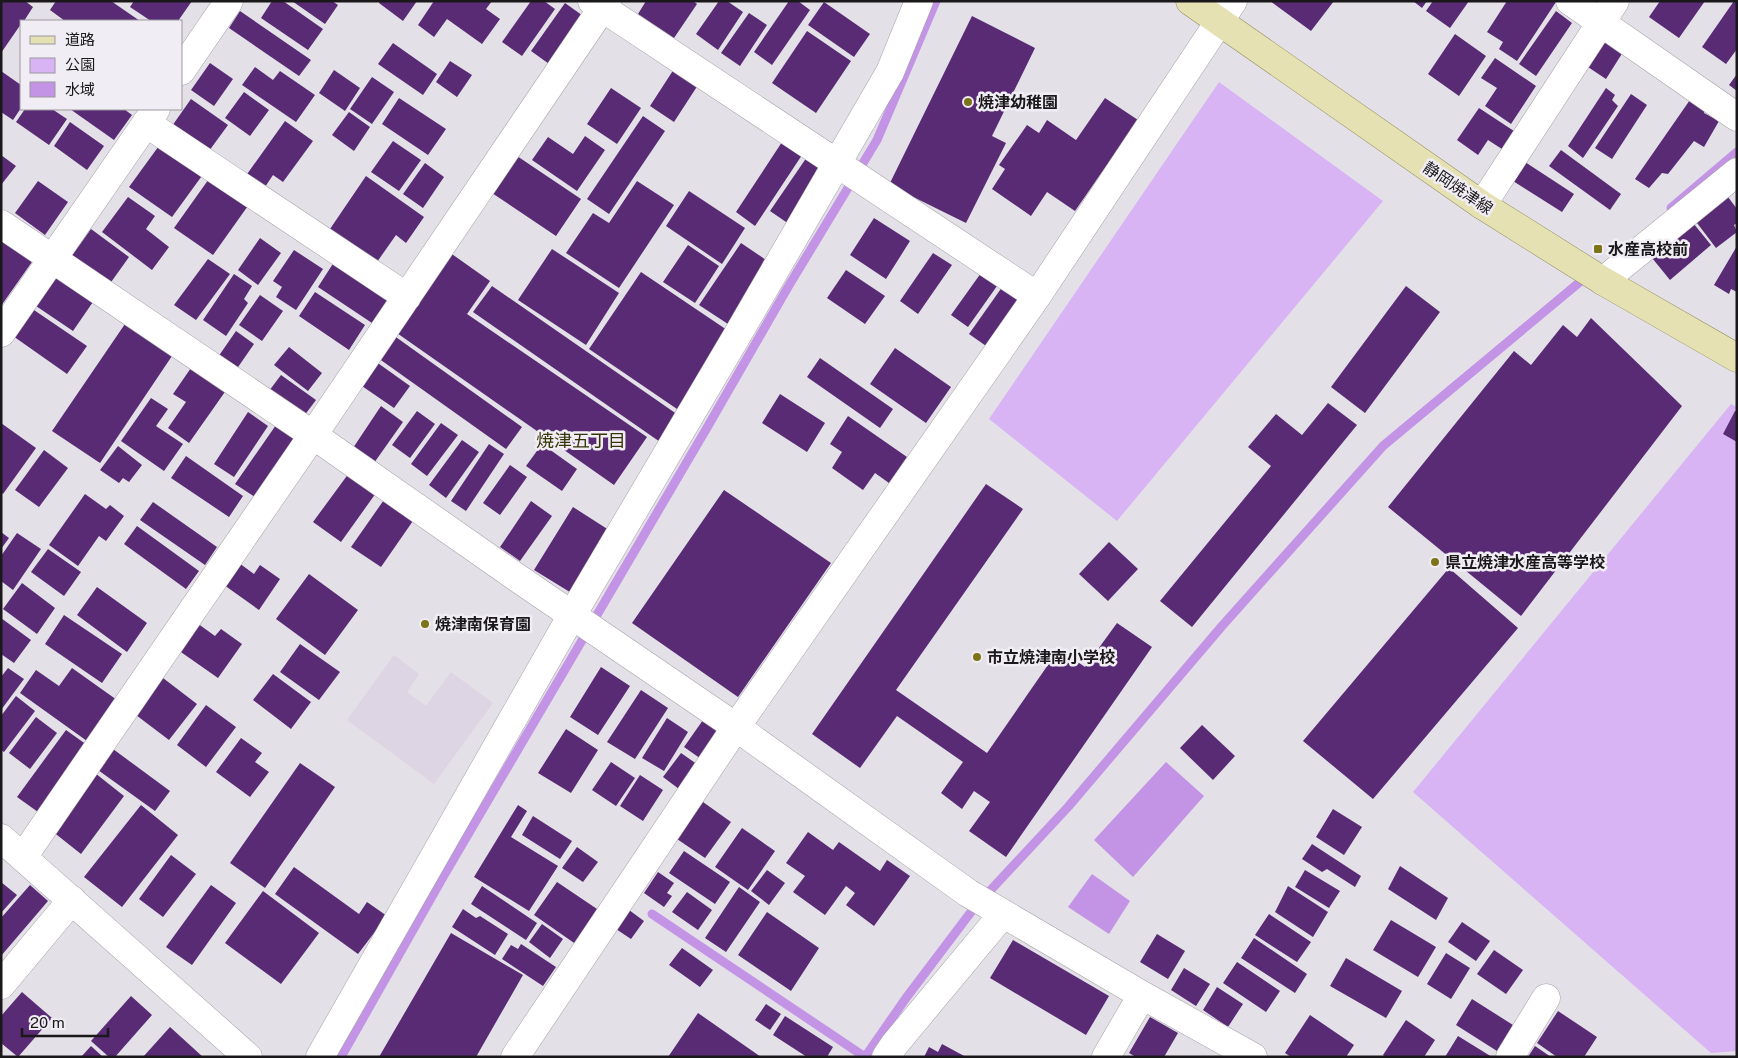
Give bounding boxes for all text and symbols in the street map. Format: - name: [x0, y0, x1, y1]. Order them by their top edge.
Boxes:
- legend: [20, 20, 182, 110]
- text: 道路: [65, 31, 95, 48]
- text: 公園: [65, 56, 95, 73]
- text: 水域: [65, 81, 95, 98]
- place label: 焼津幼稚園: [978, 93, 1058, 112]
- marker: 焼津幼稚園: [962, 96, 974, 108]
- street label: 静岡焼津線: [1420, 158, 1496, 218]
- place label: 水産高校前: [1608, 240, 1688, 259]
- marker: 水産高校前: [1592, 243, 1604, 255]
- district label: 焼津五丁目: [536, 430, 626, 451]
- place label: 県立焼津水産高等学校: [1445, 553, 1605, 572]
- marker: 県立焼津水産高等学校: [1429, 556, 1441, 568]
- place label: 焼津南保育園: [435, 615, 531, 634]
- marker: 焼津南保育園: [419, 618, 431, 630]
- place label: 市立焼津南小学校: [987, 648, 1115, 667]
- marker: 市立焼津南小学校: [971, 651, 983, 663]
- scale bar: [22, 1006, 109, 1038]
- text: 20 m: [30, 1014, 65, 1031]

